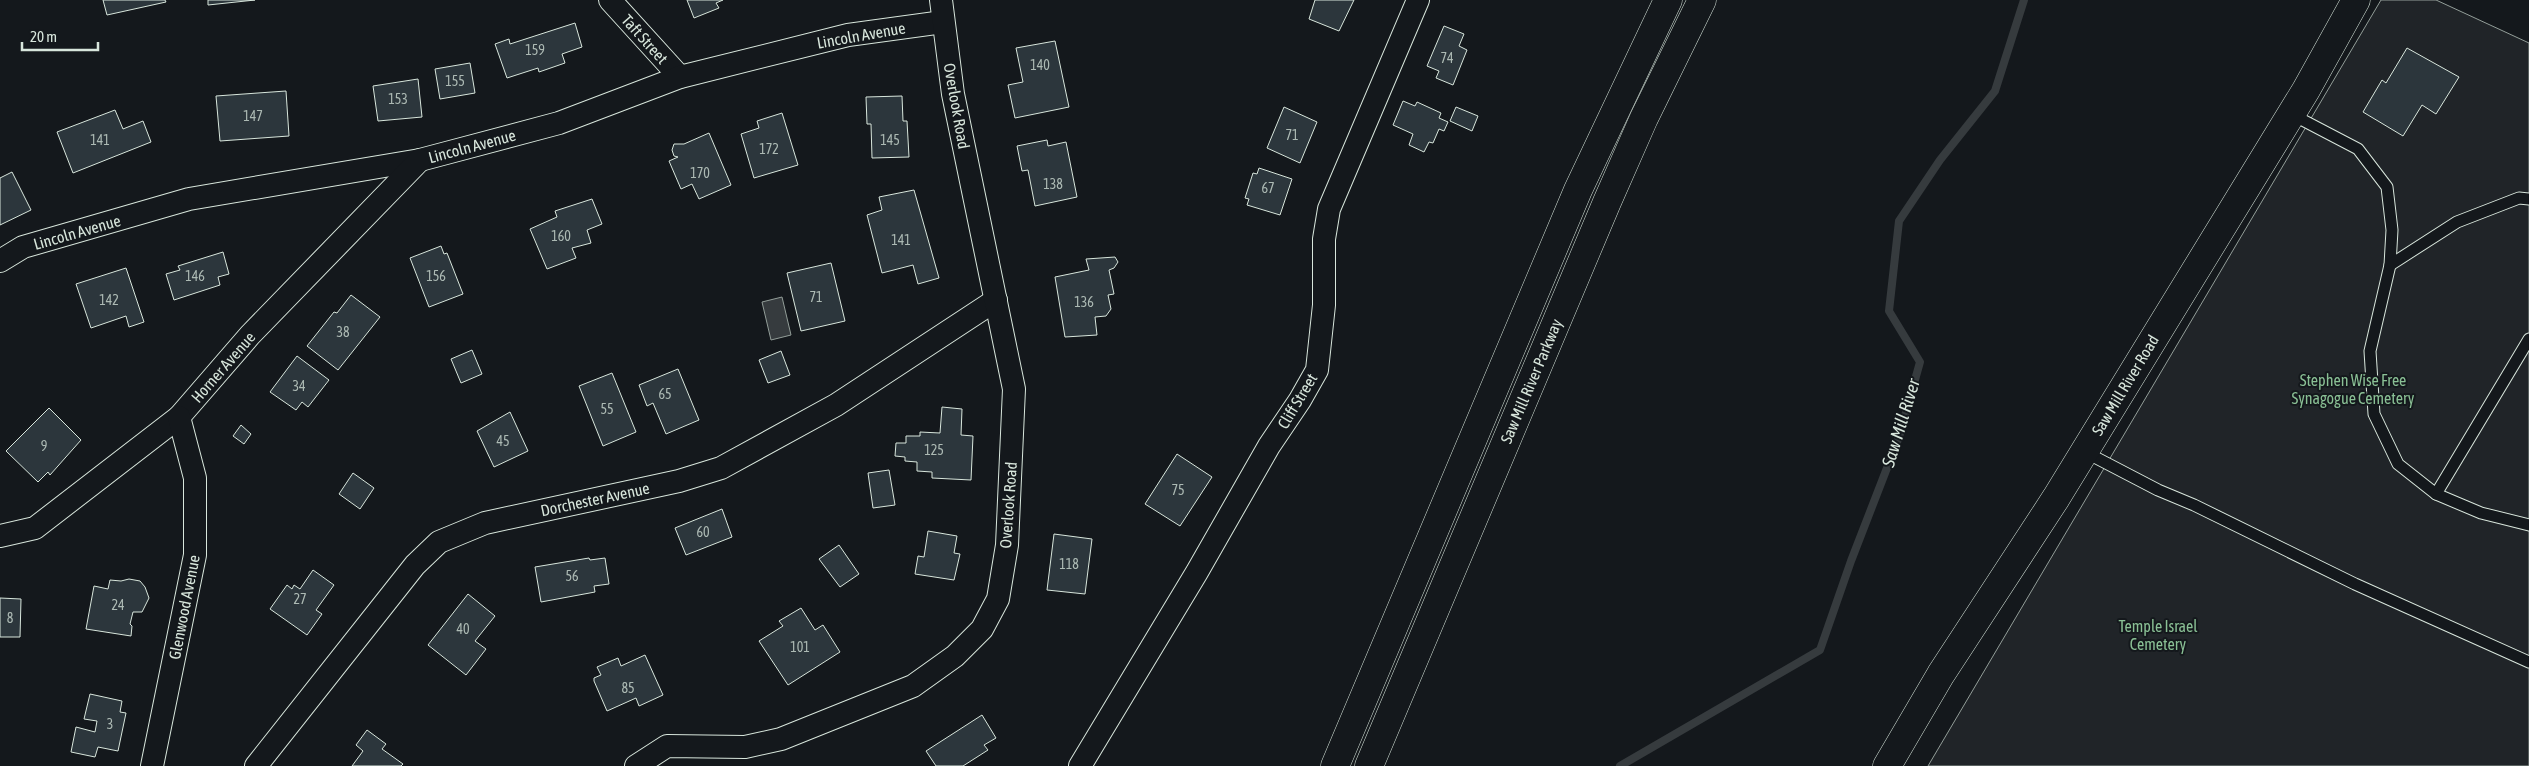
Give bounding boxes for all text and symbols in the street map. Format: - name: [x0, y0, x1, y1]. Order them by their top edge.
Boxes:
- street label: Taft Street: [618, 11, 672, 67]
- street label: Lincoln Avenue: [815, 18, 907, 52]
- scale bar: [22, 20, 99, 52]
- text: 20 m: [30, 28, 57, 45]
- house number: 159: [525, 42, 545, 58]
- house number: 74: [1440, 50, 1454, 66]
- house number: 140: [1030, 57, 1050, 73]
- street label: Overlook Road: [941, 62, 973, 150]
- house number: 155: [445, 73, 465, 89]
- house number: 153: [388, 91, 408, 107]
- house number: 147: [243, 108, 263, 124]
- street label: Lincoln Avenue: [426, 126, 518, 166]
- house number: 71: [1285, 127, 1299, 143]
- house number: 141: [90, 132, 110, 148]
- house number: 145: [880, 132, 900, 148]
- house number: 172: [759, 141, 779, 157]
- house number: 170: [690, 165, 710, 181]
- house number: 138: [1043, 176, 1063, 192]
- house number: 67: [1261, 180, 1275, 196]
- street label: Lincoln Avenue: [31, 211, 123, 253]
- house number: 160: [551, 228, 571, 244]
- house number: 141: [891, 232, 911, 248]
- house number: 146: [185, 268, 205, 284]
- house number: 156: [426, 268, 446, 284]
- house number: 71: [809, 289, 823, 305]
- house number: 142: [99, 292, 119, 308]
- house number: 136: [1074, 294, 1094, 310]
- street label: Saw Mill River Parkway: [1497, 316, 1566, 446]
- house number: 38: [336, 324, 350, 340]
- street label: Horner Avenue: [187, 328, 259, 406]
- street label: Saw Mill River Road: [2088, 332, 2162, 438]
- street label: Cliff Street: [1274, 370, 1321, 432]
- park label: Stephen Wise Free Synagogue Cemetery: [2292, 371, 2415, 408]
- water label: Saw Mill River: [1877, 376, 1924, 470]
- house number: 34: [292, 378, 306, 394]
- house number: 65: [658, 386, 672, 402]
- house number: 55: [600, 401, 614, 417]
- house number: 45: [496, 433, 510, 449]
- house number: 9: [41, 438, 47, 454]
- house number: 125: [924, 442, 944, 458]
- street label: Overlook Road: [996, 461, 1020, 549]
- street label: Dorchester Avenue: [539, 479, 651, 519]
- house number: 75: [1171, 482, 1185, 498]
- house number: 60: [696, 524, 710, 540]
- street label: Glenwood Avenue: [165, 553, 203, 661]
- house number: 118: [1059, 556, 1079, 572]
- house number: 56: [565, 568, 579, 584]
- house number: 27: [293, 591, 307, 607]
- house number: 24: [111, 597, 125, 613]
- house number: 8: [7, 610, 14, 626]
- park label: Temple Israel Cemetery: [2118, 617, 2198, 654]
- house number: 40: [456, 621, 470, 637]
- house number: 101: [790, 639, 810, 655]
- house number: 85: [621, 680, 635, 696]
- house number: 3: [107, 716, 113, 732]

